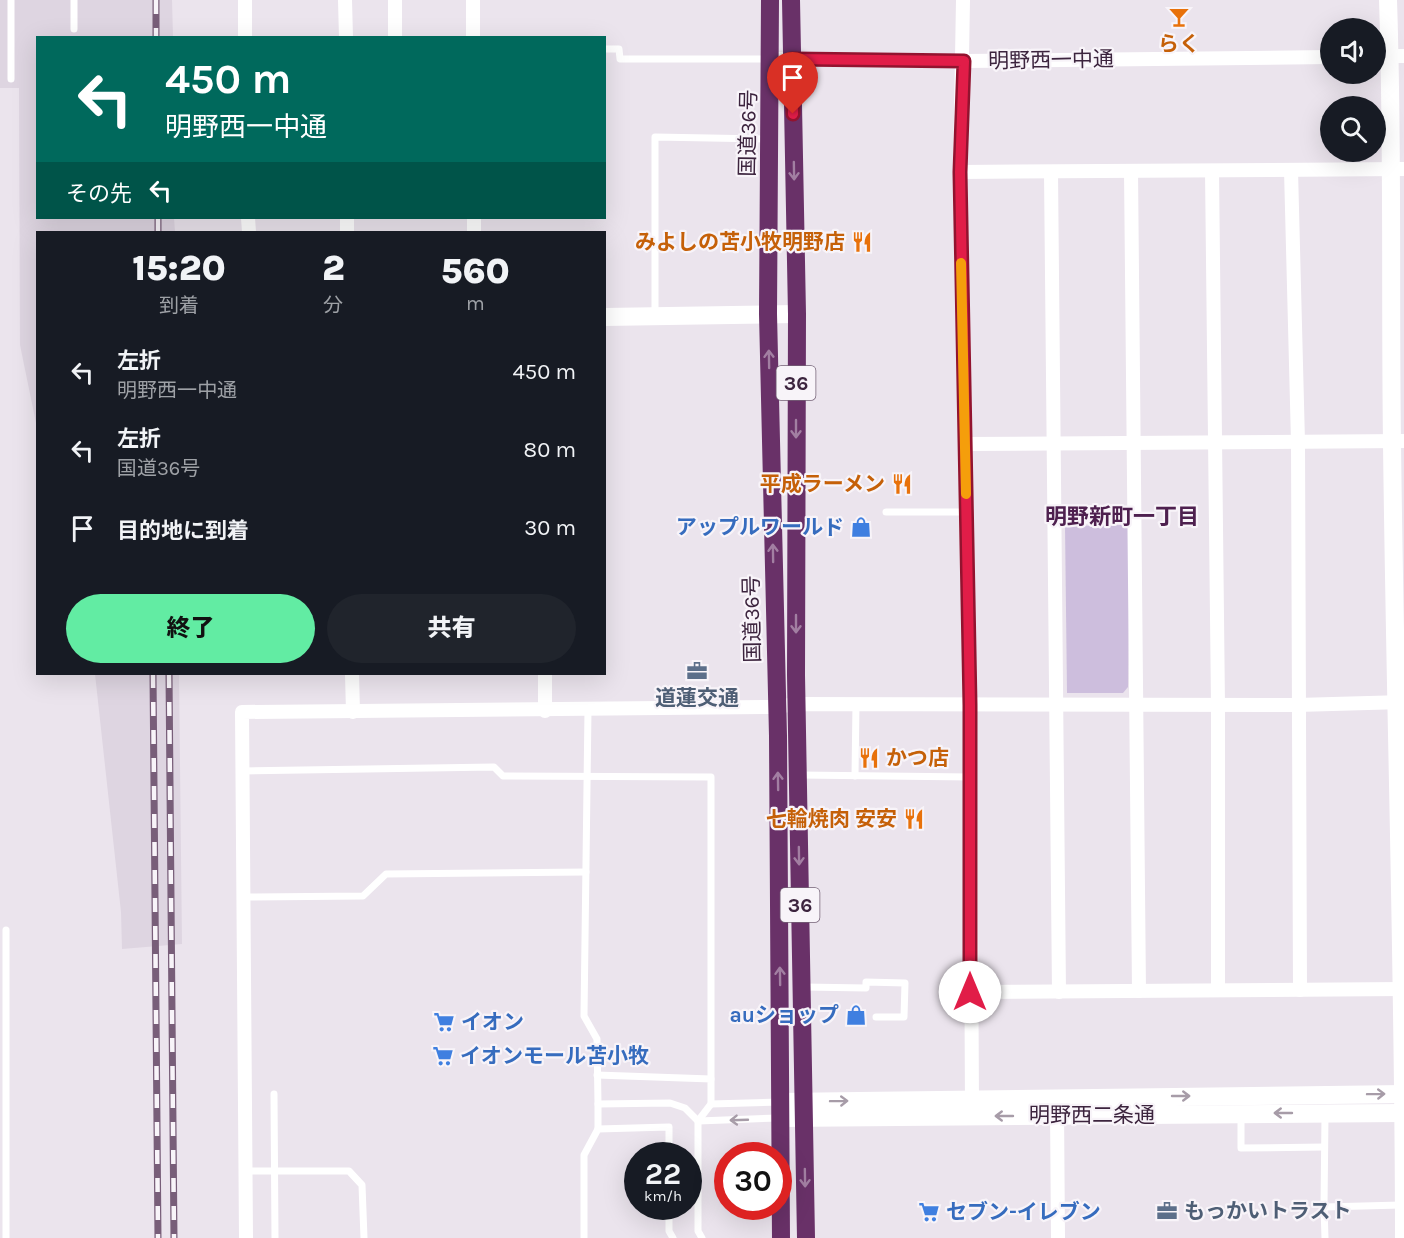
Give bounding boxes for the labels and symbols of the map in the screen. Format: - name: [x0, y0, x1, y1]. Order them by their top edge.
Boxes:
- bar icon: らく: [1167, 5, 1191, 29]
- place label: らく: [1158, 32, 1200, 56]
- street label: 明野西一中通: [988, 47, 1114, 73]
- pin: [767, 52, 818, 114]
- street label: 国道36号: [735, 89, 761, 177]
- one-way arrow: [788, 161, 800, 181]
- place label: みよしの苫小牧明野店: [635, 230, 845, 254]
- restaurant icon: みよしの苫小牧明野店: [850, 230, 874, 254]
- one-way arrow: [763, 349, 775, 369]
- road number: 36: [776, 366, 816, 400]
- one-way arrow: [790, 419, 802, 439]
- place label: 平成ラーメン: [760, 472, 885, 496]
- restaurant icon: 平成ラーメン: [890, 472, 914, 496]
- district label: 明野新町一丁目: [1045, 504, 1199, 530]
- place label: アップルワールド: [676, 515, 844, 539]
- shop icon: アップルワールド: [849, 515, 873, 539]
- one-way arrow: [767, 544, 779, 564]
- street label: 国道36号: [739, 575, 765, 663]
- one-way arrow: [790, 614, 802, 634]
- office icon: 道蓮交通: [685, 659, 709, 683]
- place label: 道蓮交通: [655, 686, 739, 710]
- restaurant icon: かつ店: [857, 746, 881, 770]
- place label: かつ店: [886, 746, 949, 770]
- one-way arrow: [772, 771, 784, 791]
- place label: 七輪焼肉 安安: [766, 807, 897, 831]
- restaurant icon: 七輪焼肉 安安: [902, 807, 926, 831]
- one-way arrow: [793, 846, 805, 866]
- road number: 36: [780, 888, 820, 922]
- position arrow: [938, 960, 1002, 1024]
- one-way arrow: [774, 966, 786, 986]
- place label: auショップ: [730, 1003, 839, 1027]
- shop icon: auショップ: [844, 1003, 868, 1027]
- supermarket icon: イオン: [432, 1010, 456, 1034]
- place label: イオン: [461, 1010, 524, 1034]
- supermarket icon: イオンモール苫小牧: [431, 1044, 455, 1068]
- place label: イオンモール苫小牧: [460, 1044, 649, 1068]
- one-way arrow: [1365, 1088, 1385, 1100]
- one-way arrow: [1170, 1090, 1190, 1102]
- one-way arrow: [828, 1095, 848, 1107]
- street label: 明野西二条通: [1029, 1103, 1155, 1127]
- one-way arrow: [1273, 1107, 1293, 1119]
- one-way arrow: [994, 1110, 1014, 1121]
- one-way arrow: [729, 1114, 749, 1126]
- speed limit sign: 30: [714, 1142, 792, 1220]
- one-way arrow: [799, 1167, 811, 1187]
- office icon: もっかいトラスト: [1155, 1199, 1179, 1223]
- place label: もっかいトラスト: [1184, 1199, 1352, 1223]
- supermarket icon: セブン-イレブン: [917, 1200, 941, 1224]
- place label: セブン-イレブン: [946, 1200, 1101, 1224]

